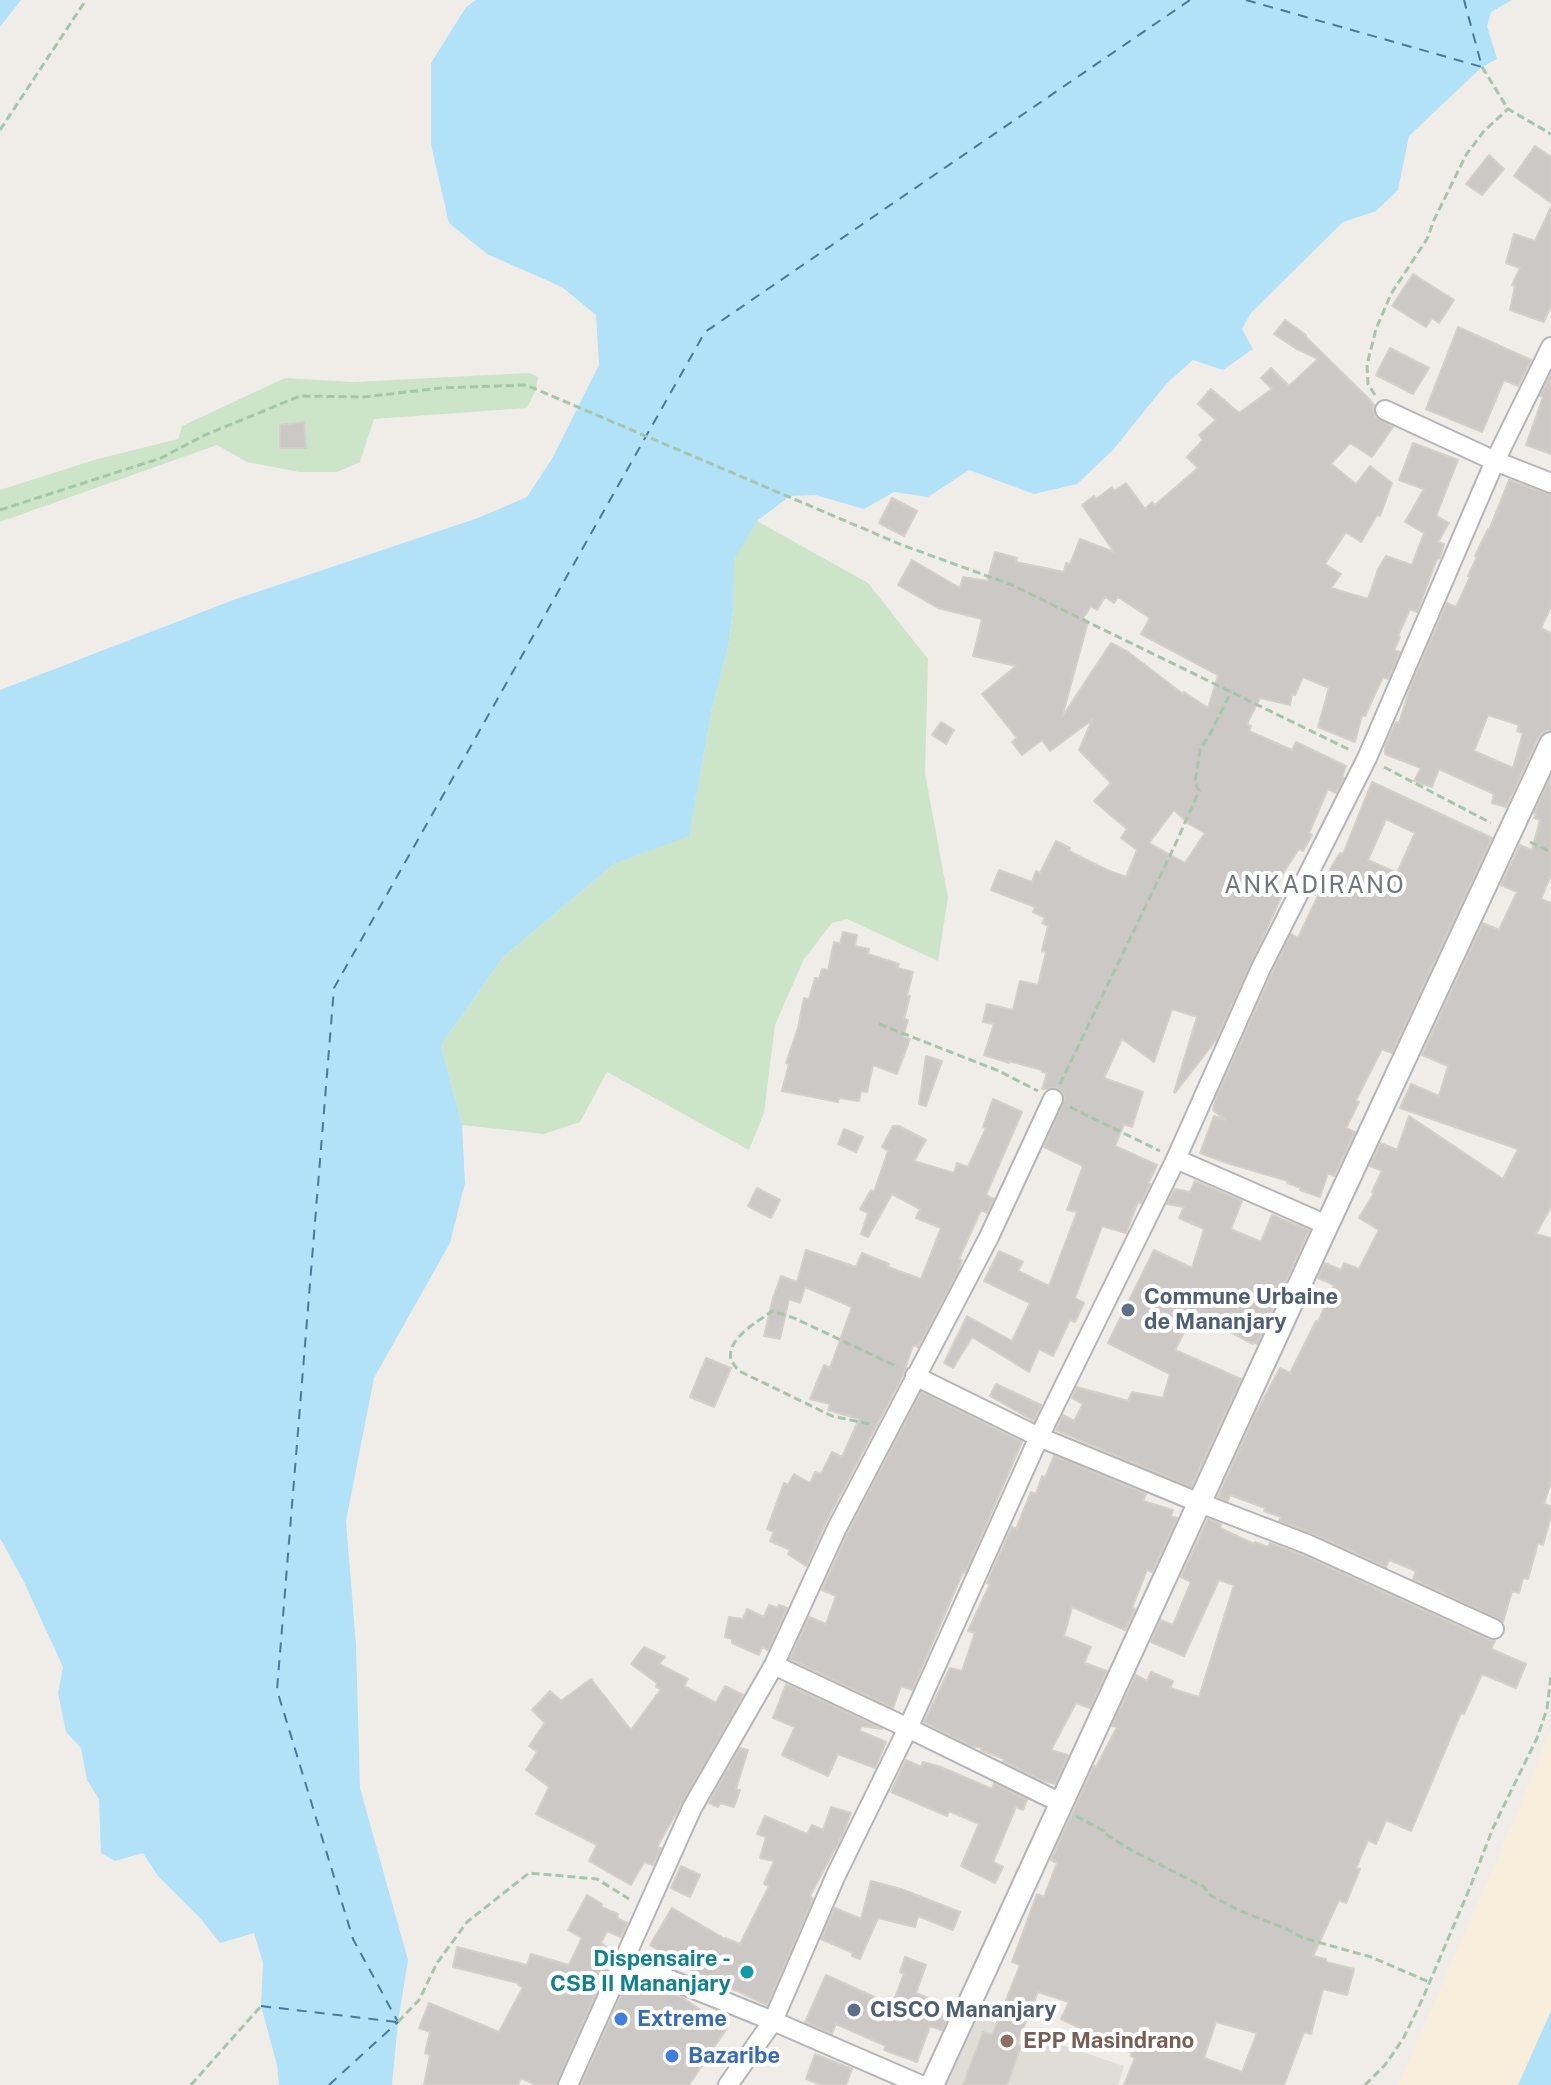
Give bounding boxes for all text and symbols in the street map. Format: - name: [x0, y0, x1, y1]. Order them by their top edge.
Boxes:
- district label: ANKADIRANO: [1224, 872, 1406, 900]
- place label: Commune Urbaine de Mananjary: [1144, 1284, 1338, 1336]
- marker: Commune Urbaine de Mananjary: [1119, 1301, 1137, 1319]
- place label: Dispensaire - CSB II Mananjary: [550, 1946, 731, 1998]
- marker: Dispensaire - CSB II Mananjary: [738, 1963, 756, 1981]
- place label: CISCO Mananjary: [870, 1997, 1057, 2023]
- marker: CISCO Mananjary: [845, 2001, 863, 2019]
- place label: Extreme: [637, 2006, 727, 2032]
- marker: Extreme: [612, 2010, 630, 2028]
- place label: EPP Masindrano: [1023, 2028, 1194, 2054]
- marker: EPP Masindrano: [998, 2032, 1016, 2050]
- place label: Bazaribe: [688, 2043, 780, 2069]
- marker: Bazaribe: [663, 2047, 681, 2065]

